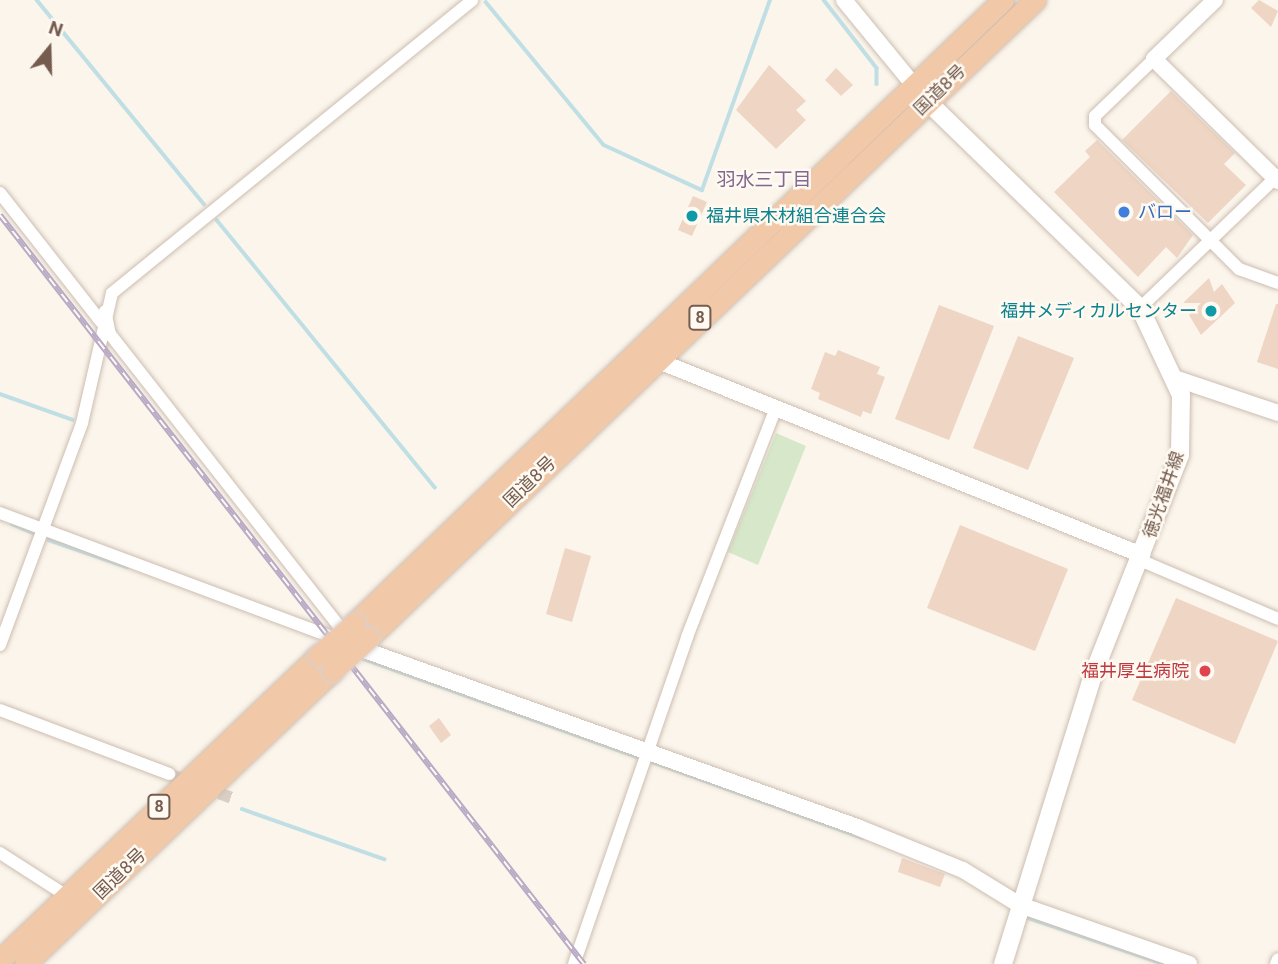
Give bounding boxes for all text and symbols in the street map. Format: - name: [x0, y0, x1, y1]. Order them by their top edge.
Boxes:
- north arrow: [14, 14, 84, 84]
- text: N: [46, 16, 66, 42]
- street label: 国道8号: [909, 60, 971, 120]
- district label: 羽水三丁目: [717, 169, 811, 191]
- place label: バロー: [1138, 201, 1192, 223]
- marker: バロー: [1116, 204, 1132, 220]
- place label: 福井県木材組合連合会: [706, 205, 886, 227]
- marker: 福井県木材組合連合会: [684, 208, 700, 224]
- place label: 福井メディカルセンター: [999, 300, 1197, 322]
- marker: 福井メディカルセンター: [1203, 303, 1219, 319]
- road number: 8: [688, 306, 712, 330]
- street label: 徳光福井線: [1139, 449, 1189, 541]
- street label: 国道8号: [499, 452, 561, 512]
- place label: 福井厚生病院: [1081, 660, 1189, 682]
- marker: 福井厚生病院: [1195, 661, 1215, 681]
- road number: 8: [147, 794, 171, 820]
- street label: 国道8号: [89, 844, 151, 904]

